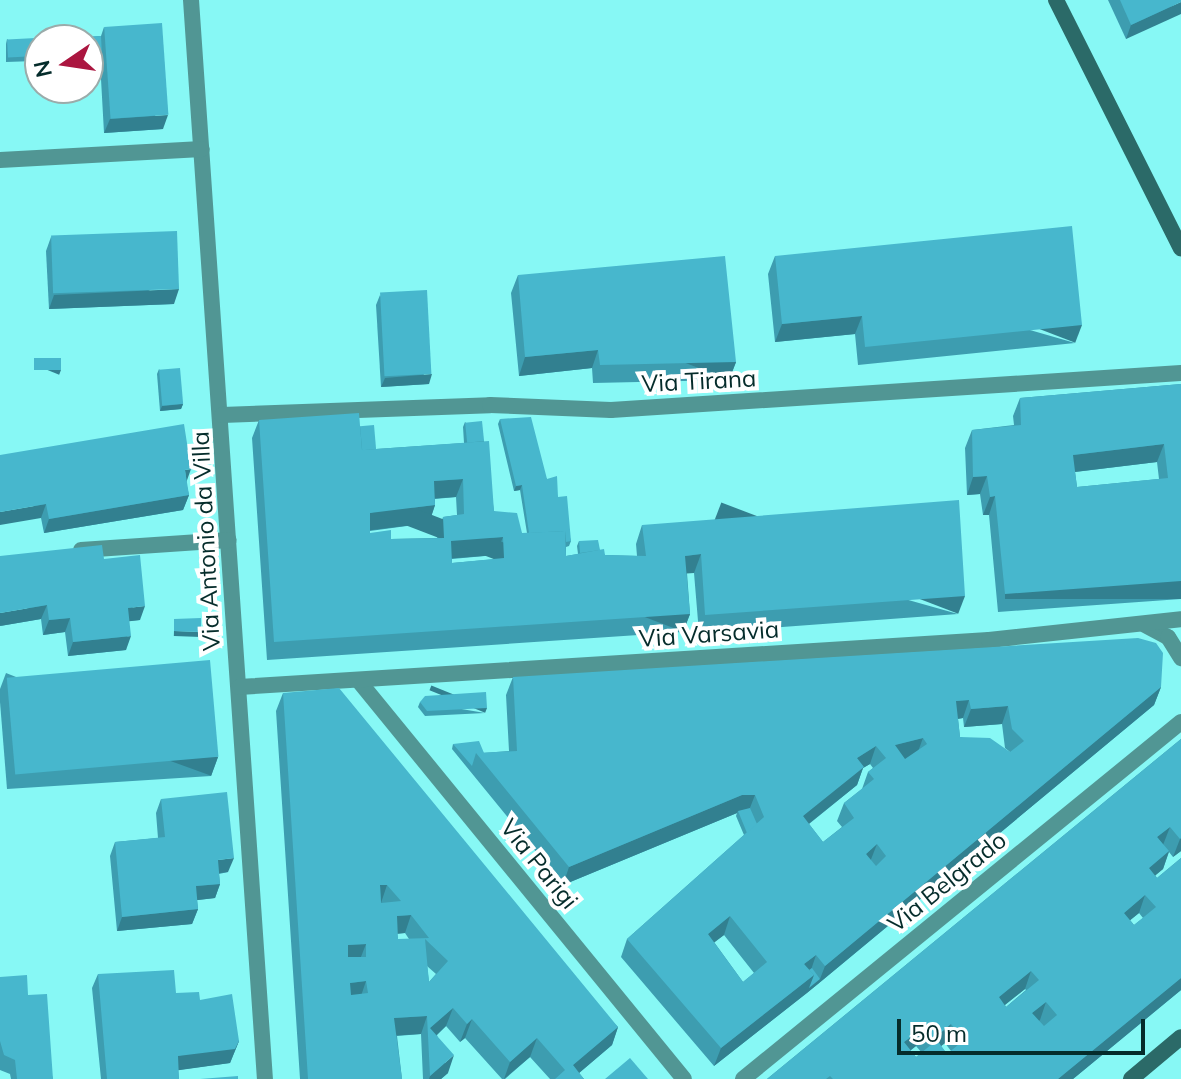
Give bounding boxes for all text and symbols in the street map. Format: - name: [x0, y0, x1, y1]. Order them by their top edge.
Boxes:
- north arrow: [24, 24, 104, 104]
- text: N: [27, 58, 58, 80]
- street label: Via Tirana: [641, 364, 757, 398]
- street label: Via Antonio da Villa: [186, 430, 226, 652]
- street label: Via Varsavia: [638, 615, 780, 653]
- street label: Via Parigi: [494, 813, 584, 915]
- street label: Via Belgrado: [882, 826, 1012, 938]
- scale bar: [901, 1003, 1149, 1053]
- text: 50 m: [911, 1018, 967, 1048]

